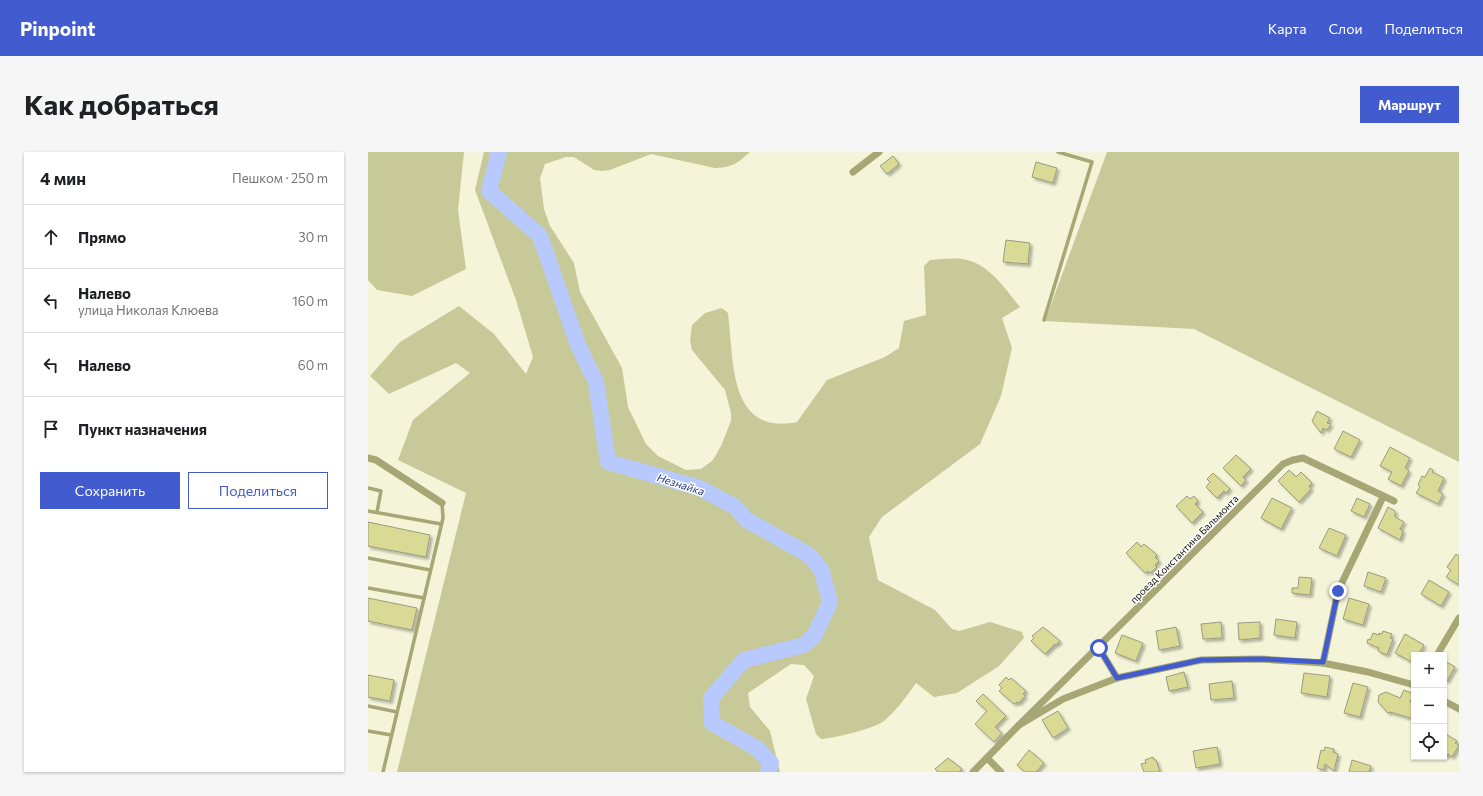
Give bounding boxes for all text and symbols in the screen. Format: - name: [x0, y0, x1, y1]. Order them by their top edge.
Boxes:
- text: Pinpoint: [20, 17, 96, 40]
- text: Карта: [1268, 20, 1306, 37]
- text: Слои: [1328, 20, 1363, 37]
- text: Поделиться: [1385, 20, 1463, 37]
- button: Маршрут: [1360, 86, 1459, 123]
- text: Как добраться: [24, 87, 219, 121]
- text: 4 мин: [40, 168, 86, 189]
- text: Пешком · 250 m: [232, 170, 328, 186]
- icon: ahead: [40, 226, 62, 248]
- text: Прямо: [78, 228, 126, 246]
- text: 30 m: [298, 229, 328, 245]
- text: Налево: [78, 284, 131, 302]
- icon: left: [40, 290, 62, 312]
- text: 160 m: [292, 293, 328, 309]
- text: улица Николая Клюева: [78, 302, 219, 318]
- icon: left: [40, 354, 62, 376]
- text: Налево: [78, 356, 131, 374]
- text: 60 m: [298, 357, 328, 373]
- icon: arrive: [40, 418, 62, 440]
- text: Пункт назначения: [78, 420, 207, 438]
- water label: Незнайка: [656, 470, 707, 498]
- button: Сохранить: [40, 472, 180, 509]
- button: Поделиться: [188, 472, 328, 509]
- street label: проезд Константина Бальмонта: [1127, 492, 1241, 606]
- route end: [1329, 582, 1347, 600]
- route start: [1090, 639, 1108, 657]
- map controls: [1411, 652, 1447, 760]
- button: +: [1411, 652, 1447, 688]
- button: −: [1411, 688, 1447, 724]
- button: locate: [1411, 724, 1447, 760]

